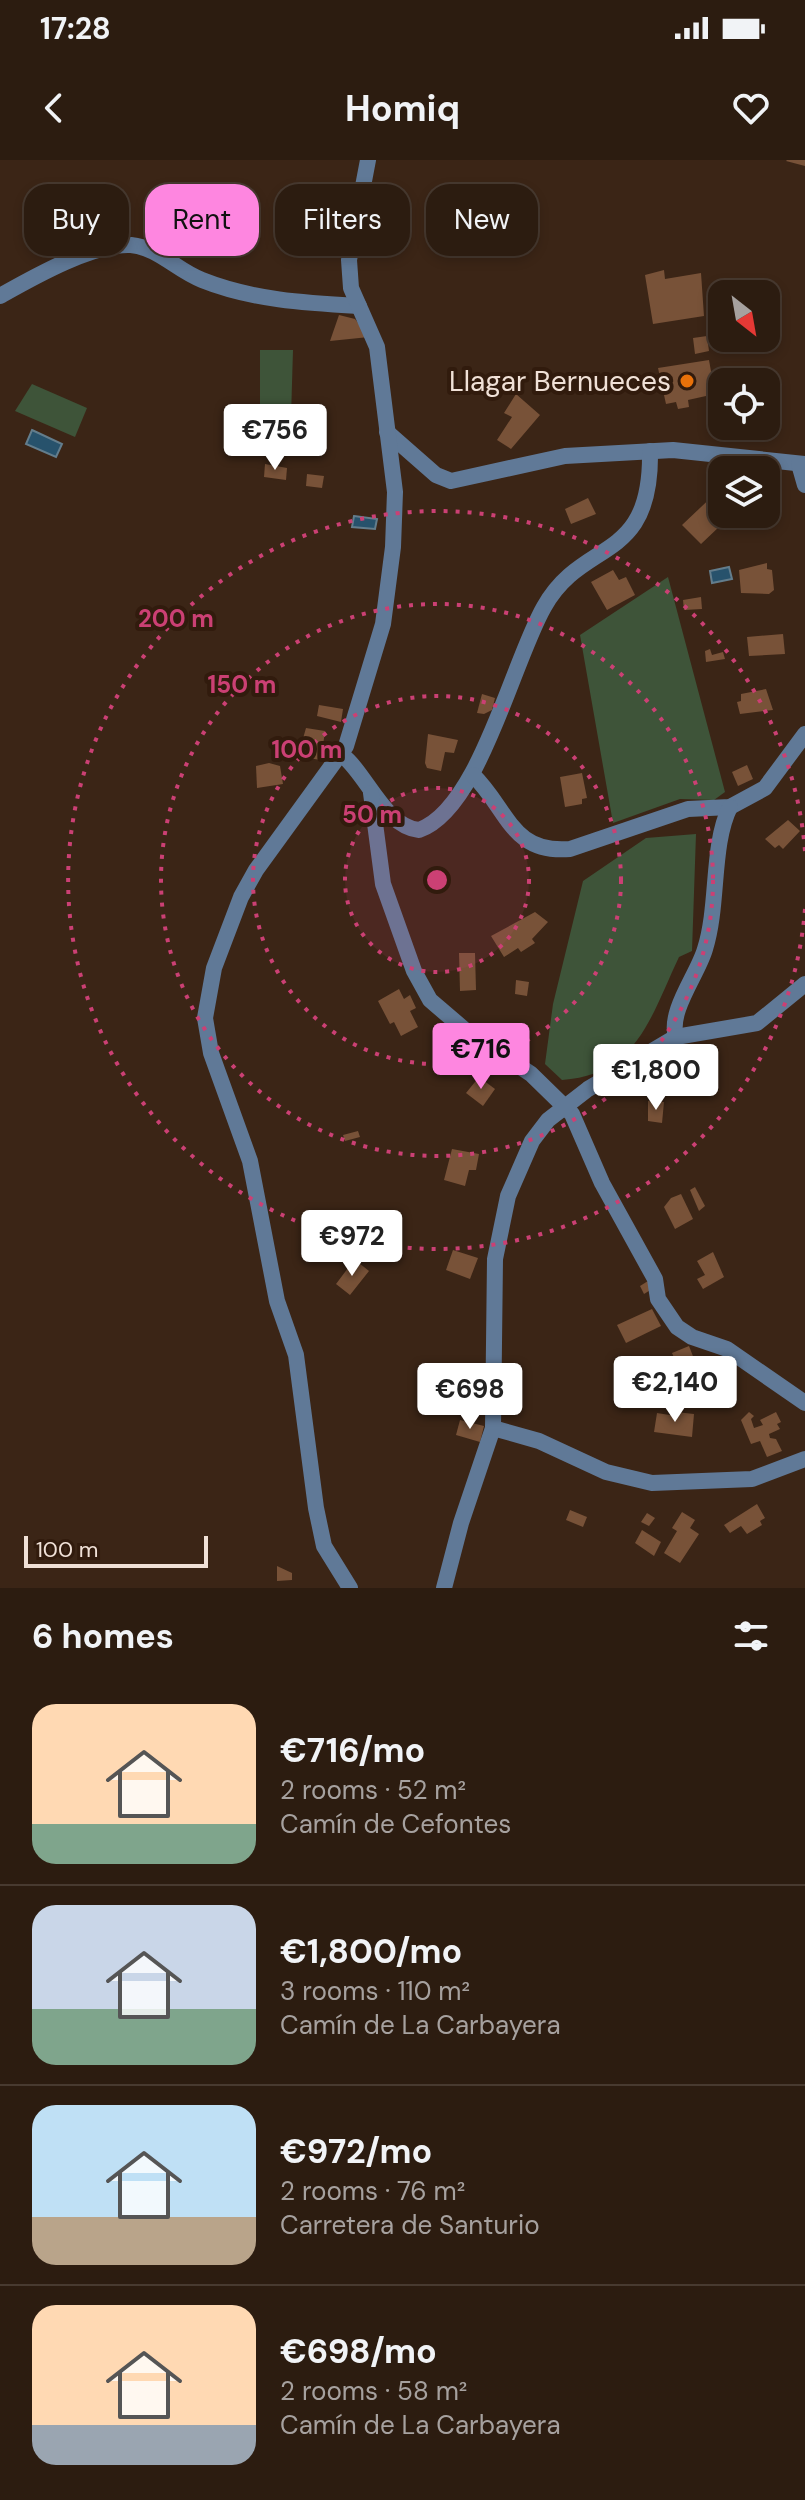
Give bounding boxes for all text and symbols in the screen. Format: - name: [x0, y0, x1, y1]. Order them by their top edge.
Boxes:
- text: 17:28: [40, 9, 111, 48]
- text: Homiq: [345, 85, 460, 132]
- icon: back: [32, 86, 76, 130]
- icon: heart: [729, 86, 773, 130]
- chip: Buy: [24, 184, 129, 256]
- chip: Rent: [145, 184, 259, 256]
- chip: Filters: [275, 184, 410, 256]
- chip: New: [426, 184, 538, 256]
- north arrow: [708, 280, 780, 352]
- map controls: [708, 280, 780, 528]
- place label: Llagar Bernueces: [449, 363, 671, 400]
- button: locate: [708, 368, 780, 440]
- marker: Llagar Bernueces: [678, 372, 696, 390]
- pin: €756: [228, 404, 322, 472]
- text: €756: [242, 413, 308, 447]
- button: layers: [708, 456, 780, 528]
- text: 200 m: [138, 603, 214, 634]
- text: 150 m: [208, 669, 276, 700]
- text: 100 m: [272, 734, 342, 765]
- text: 50 m: [342, 799, 402, 830]
- centre of rings: [423, 866, 451, 894]
- pin: €716: [434, 1023, 528, 1091]
- text: €716: [451, 1032, 511, 1066]
- pin: €1,800: [591, 1044, 721, 1112]
- text: €1,800: [611, 1053, 701, 1087]
- pin: €972: [305, 1210, 399, 1278]
- text: €972: [319, 1219, 385, 1253]
- pin: €2,140: [610, 1356, 740, 1424]
- pin: €698: [423, 1363, 517, 1431]
- text: €2,140: [632, 1365, 718, 1399]
- text: €698: [435, 1372, 505, 1406]
- scale bar: [24, 1532, 208, 1568]
- text: 100 m: [36, 1535, 98, 1564]
- text: 6 homes: [32, 1614, 174, 1659]
- icon: filters: [729, 1614, 773, 1658]
- text: €716/mo: [280, 1728, 425, 1773]
- icon: home: [96, 1736, 192, 1832]
- text: 2 rooms · 52 m²: [280, 1773, 466, 1807]
- text: Camín de Cefontes: [280, 1807, 511, 1841]
- text: €1,800/mo: [280, 1929, 462, 1974]
- icon: home: [96, 1937, 192, 2033]
- text: 3 rooms · 110 m²: [280, 1974, 470, 2008]
- text: Camín de La Carbayera: [280, 2008, 561, 2042]
- text: €972/mo: [280, 2129, 432, 2174]
- icon: home: [96, 2137, 192, 2233]
- text: 2 rooms · 76 m²: [280, 2174, 465, 2208]
- text: Carretera de Santurio: [280, 2208, 540, 2242]
- text: €698/mo: [280, 2329, 437, 2374]
- icon: home: [96, 2337, 192, 2433]
- text: 2 rooms · 58 m²: [280, 2374, 467, 2408]
- text: Camín de La Carbayera: [280, 2408, 561, 2442]

